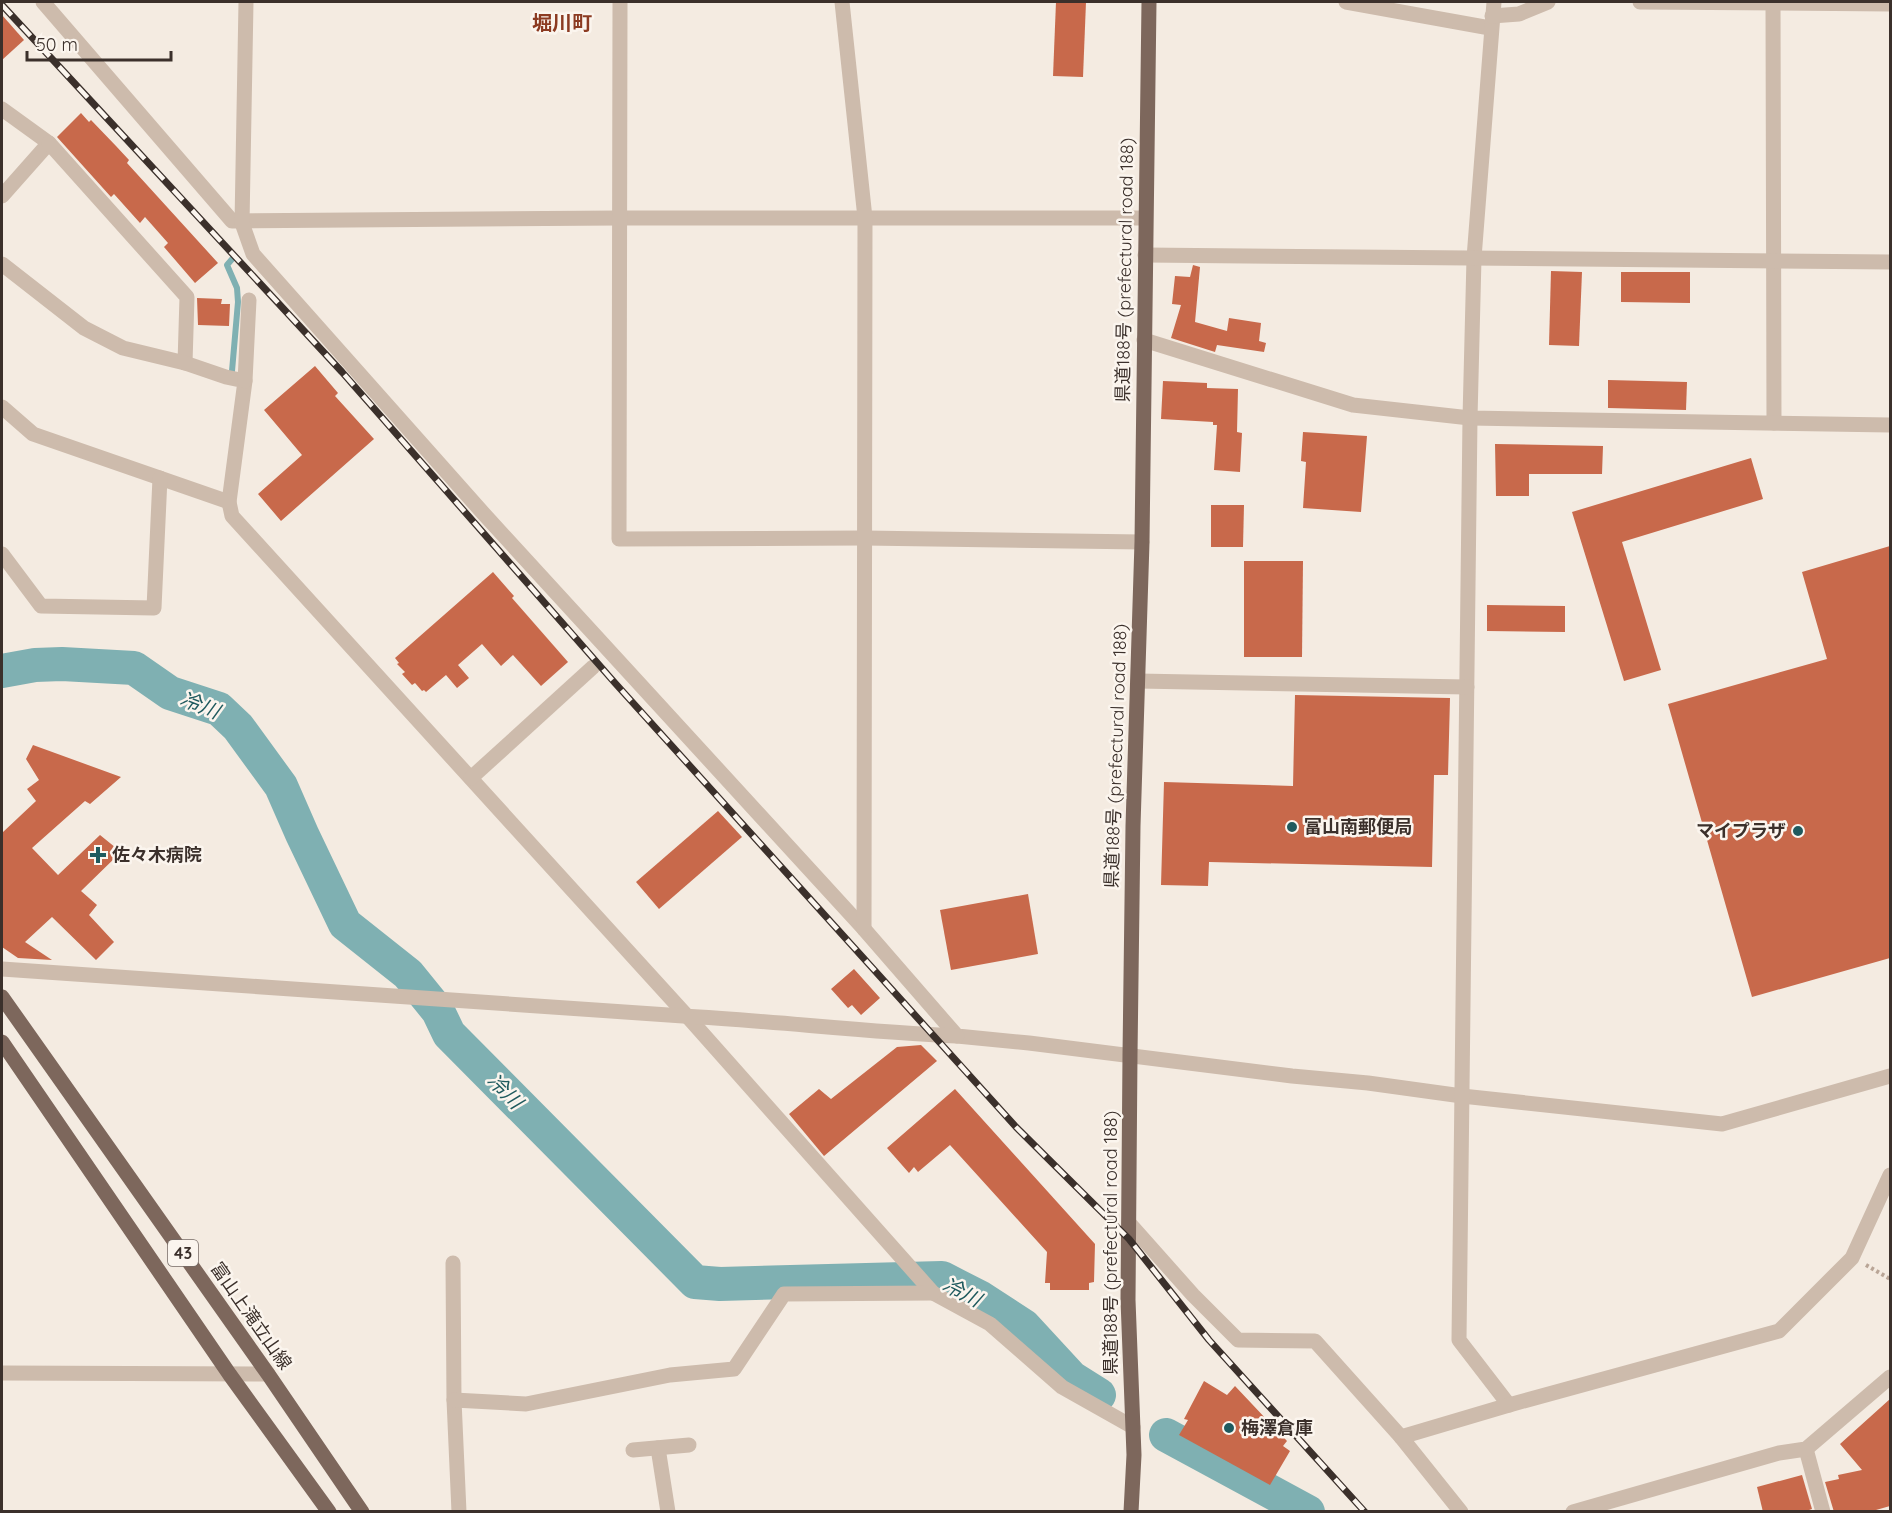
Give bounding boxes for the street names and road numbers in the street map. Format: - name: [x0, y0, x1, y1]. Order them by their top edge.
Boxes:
- street label: 県道188号 (prefectural road 188): [1111, 137, 1138, 402]
- street label: 県道188号 (prefectural road 188): [1099, 623, 1132, 889]
- street label: 県道188号 (prefectural road 188): [1099, 1111, 1122, 1375]
- road number: 43: [168, 1240, 198, 1266]
- street label: 富山上滝立山線: [206, 1258, 297, 1374]

